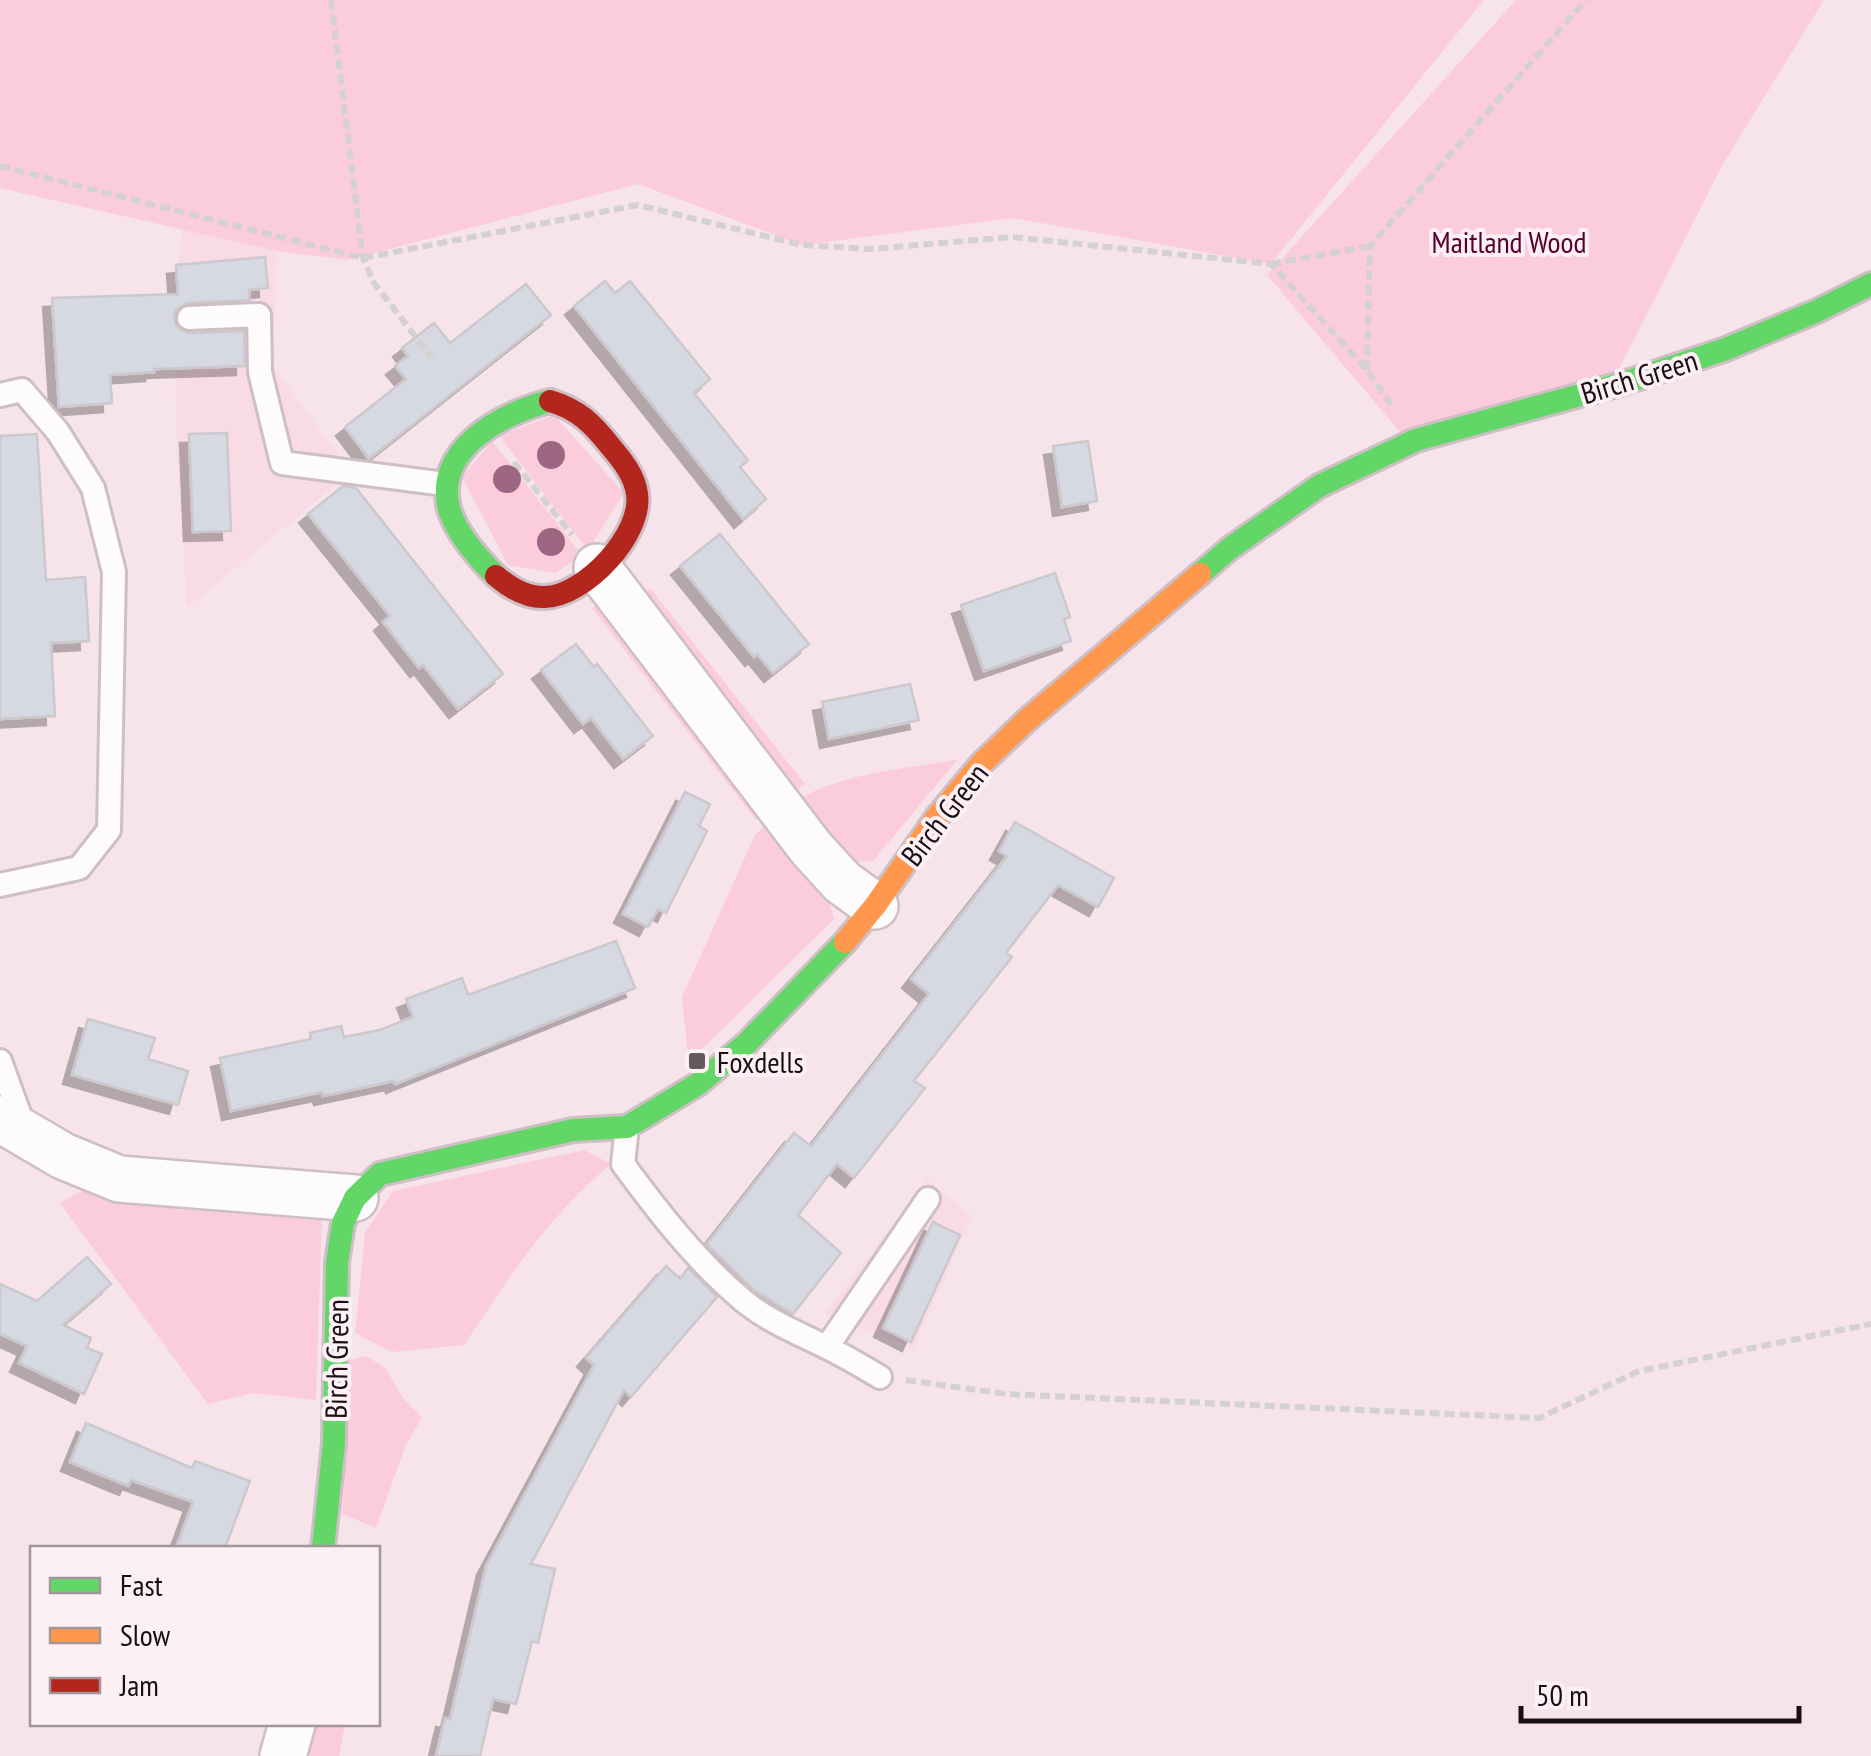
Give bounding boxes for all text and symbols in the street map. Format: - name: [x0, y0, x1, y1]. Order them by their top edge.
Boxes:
- park label: Maitland Wood: [1432, 222, 1586, 261]
- street label: Birch Green: [1576, 340, 1702, 412]
- street label: Birch Green: [892, 755, 996, 873]
- place label: Foxdells: [717, 1042, 804, 1081]
- marker: Foxdells: [686, 1050, 708, 1072]
- street label: Birch Green: [315, 1299, 357, 1419]
- legend: [30, 1546, 380, 1726]
- text: Fast: [120, 1565, 164, 1604]
- text: Slow: [120, 1615, 171, 1654]
- scale bar: [1521, 1661, 1798, 1723]
- text: Jam: [119, 1665, 159, 1704]
- text: 50 m: [1536, 1675, 1589, 1714]

